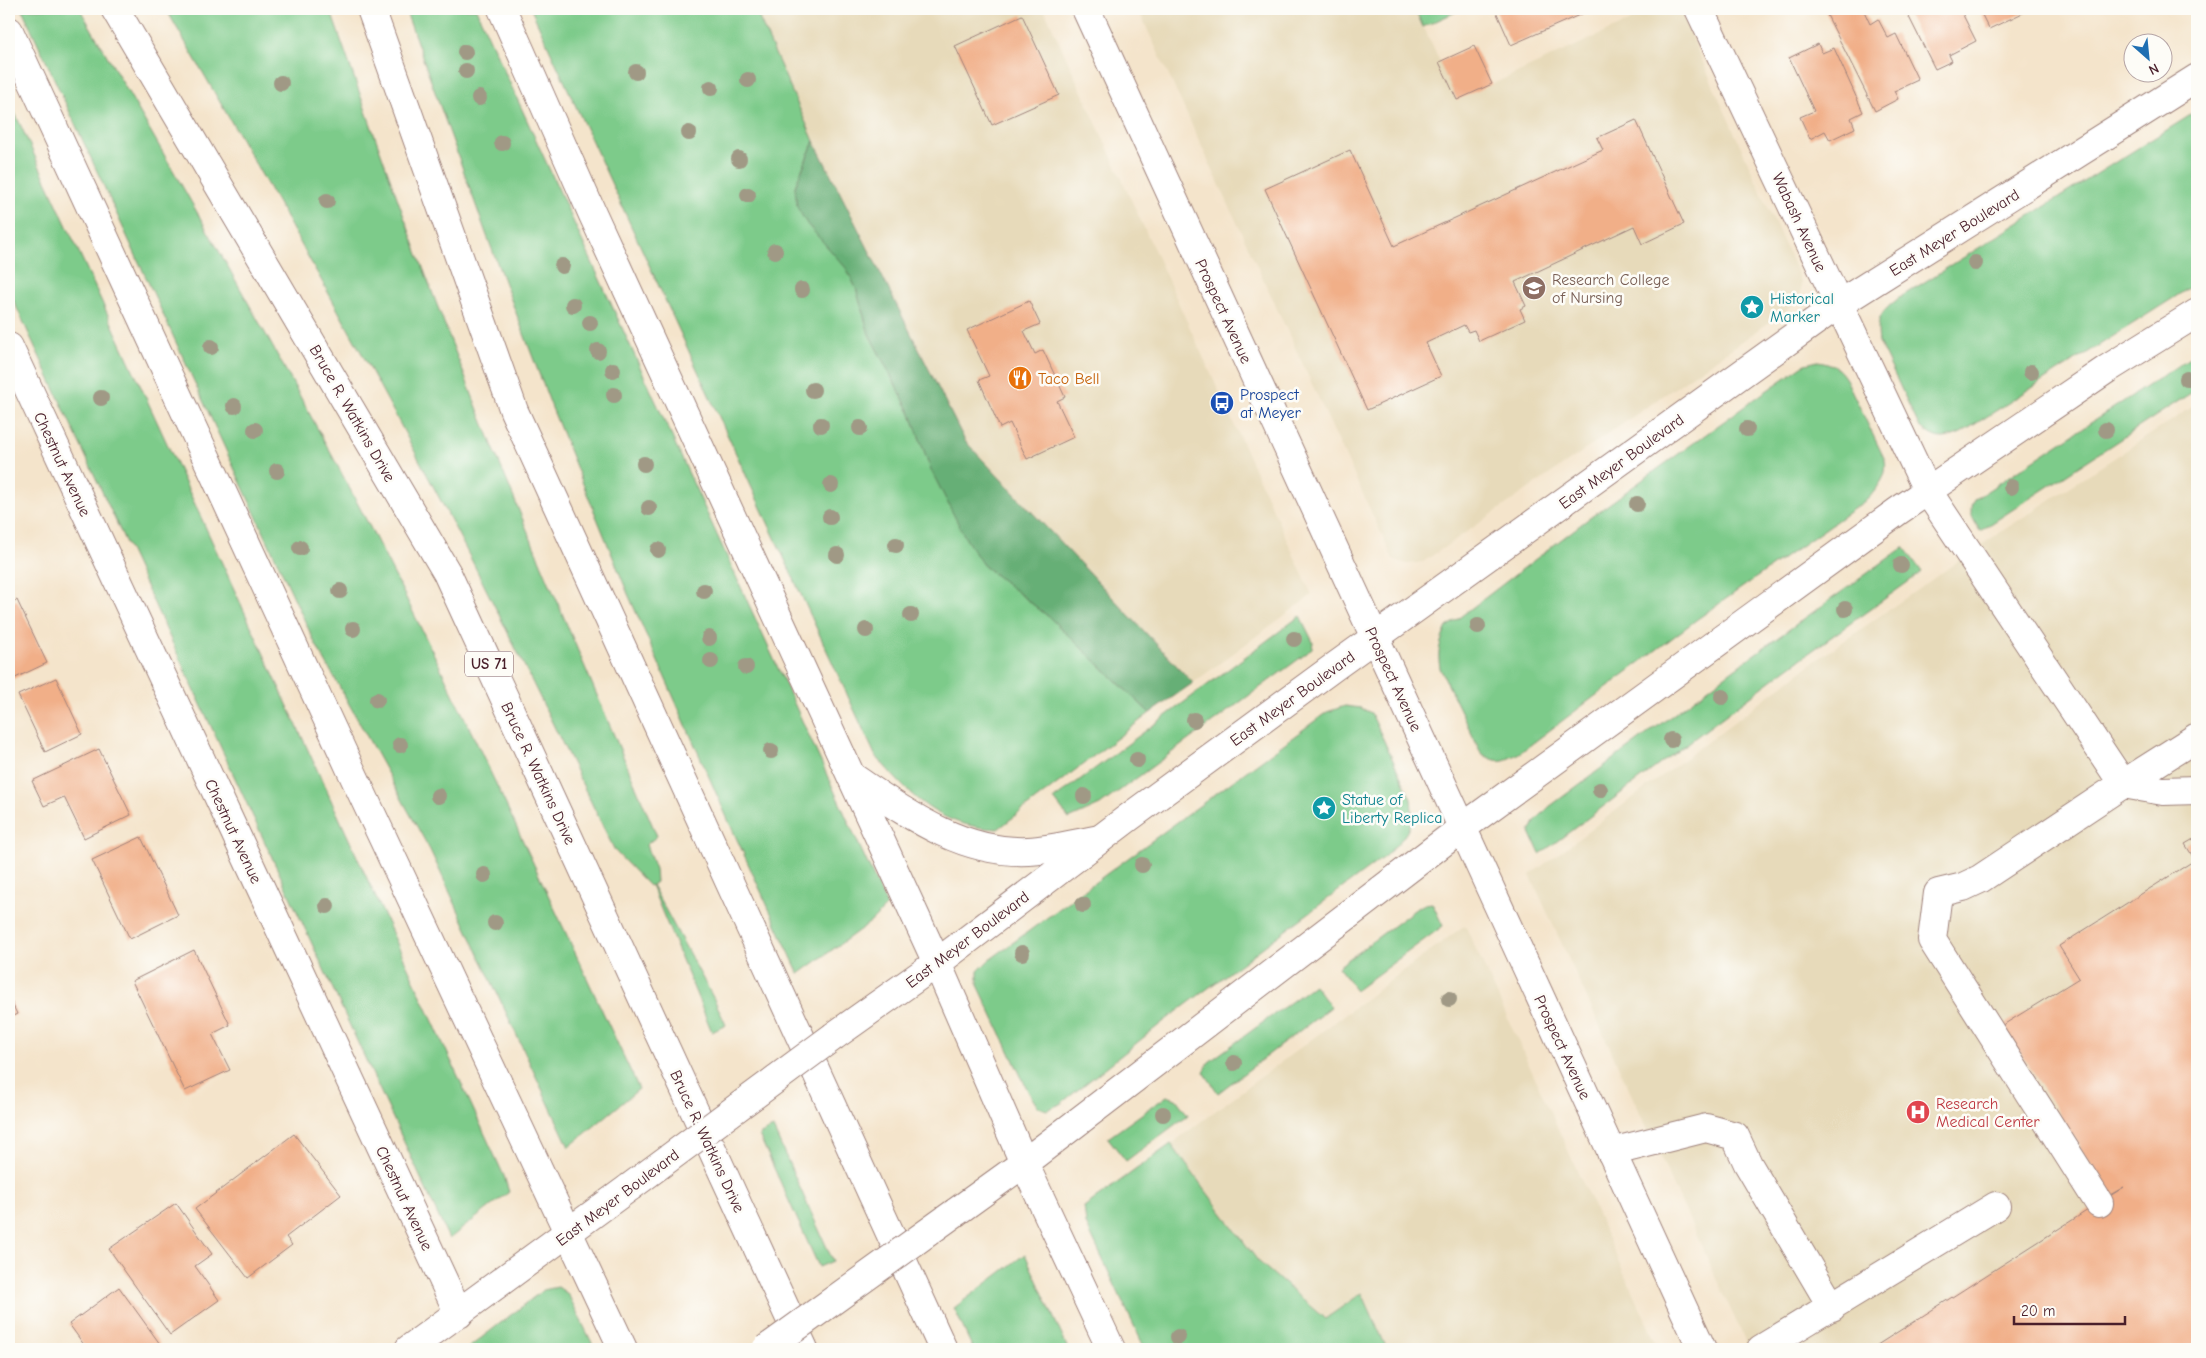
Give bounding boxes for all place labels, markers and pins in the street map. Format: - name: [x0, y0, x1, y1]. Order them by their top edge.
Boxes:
- place label: Research College of Nursing: [1552, 271, 1670, 307]
- school or university icon: Research College of Nursing: [1521, 275, 1547, 301]
- place label: Historical Marker: [1770, 290, 1834, 326]
- place icon: Historical Marker: [1739, 294, 1765, 320]
- restaurant icon: Taco Bell: [1007, 365, 1033, 391]
- place label: Taco Bell: [1038, 370, 1100, 388]
- place label: Prospect at Meyer: [1240, 386, 1302, 422]
- bus stop icon: Prospect at Meyer: [1209, 390, 1235, 416]
- place label: Statue of Liberty Replica: [1342, 791, 1443, 827]
- place icon: Statue of Liberty Replica: [1311, 795, 1337, 821]
- place label: Research Medical Center: [1936, 1095, 2040, 1131]
- hospital icon: Research Medical Center: [1905, 1099, 1931, 1125]

